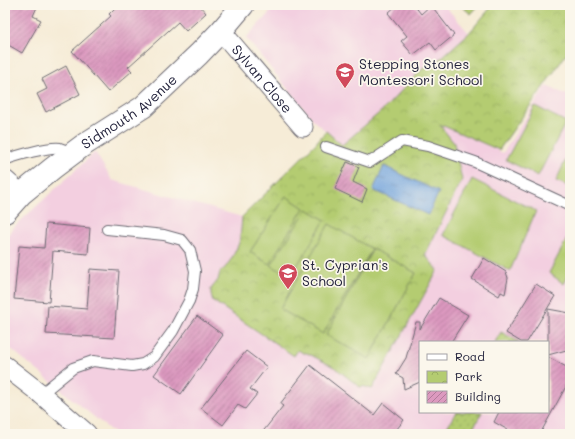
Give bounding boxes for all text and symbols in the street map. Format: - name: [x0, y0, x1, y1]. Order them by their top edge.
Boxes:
- street label: Sylvan Close: [228, 40, 297, 117]
- place label: Stepping Stones Montessori School: [359, 54, 483, 89]
- school or university icon: Stepping Stones Montessori School: [334, 61, 356, 89]
- street label: Sidmouth Avenue: [77, 70, 181, 153]
- place label: St. Cyprian's School: [302, 255, 388, 290]
- school or university icon: St. Cyprian's School: [277, 262, 299, 290]
- legend: [419, 341, 549, 413]
- text: Road: [455, 348, 485, 364]
- text: Park: [455, 368, 482, 384]
- text: Building: [455, 388, 501, 404]

